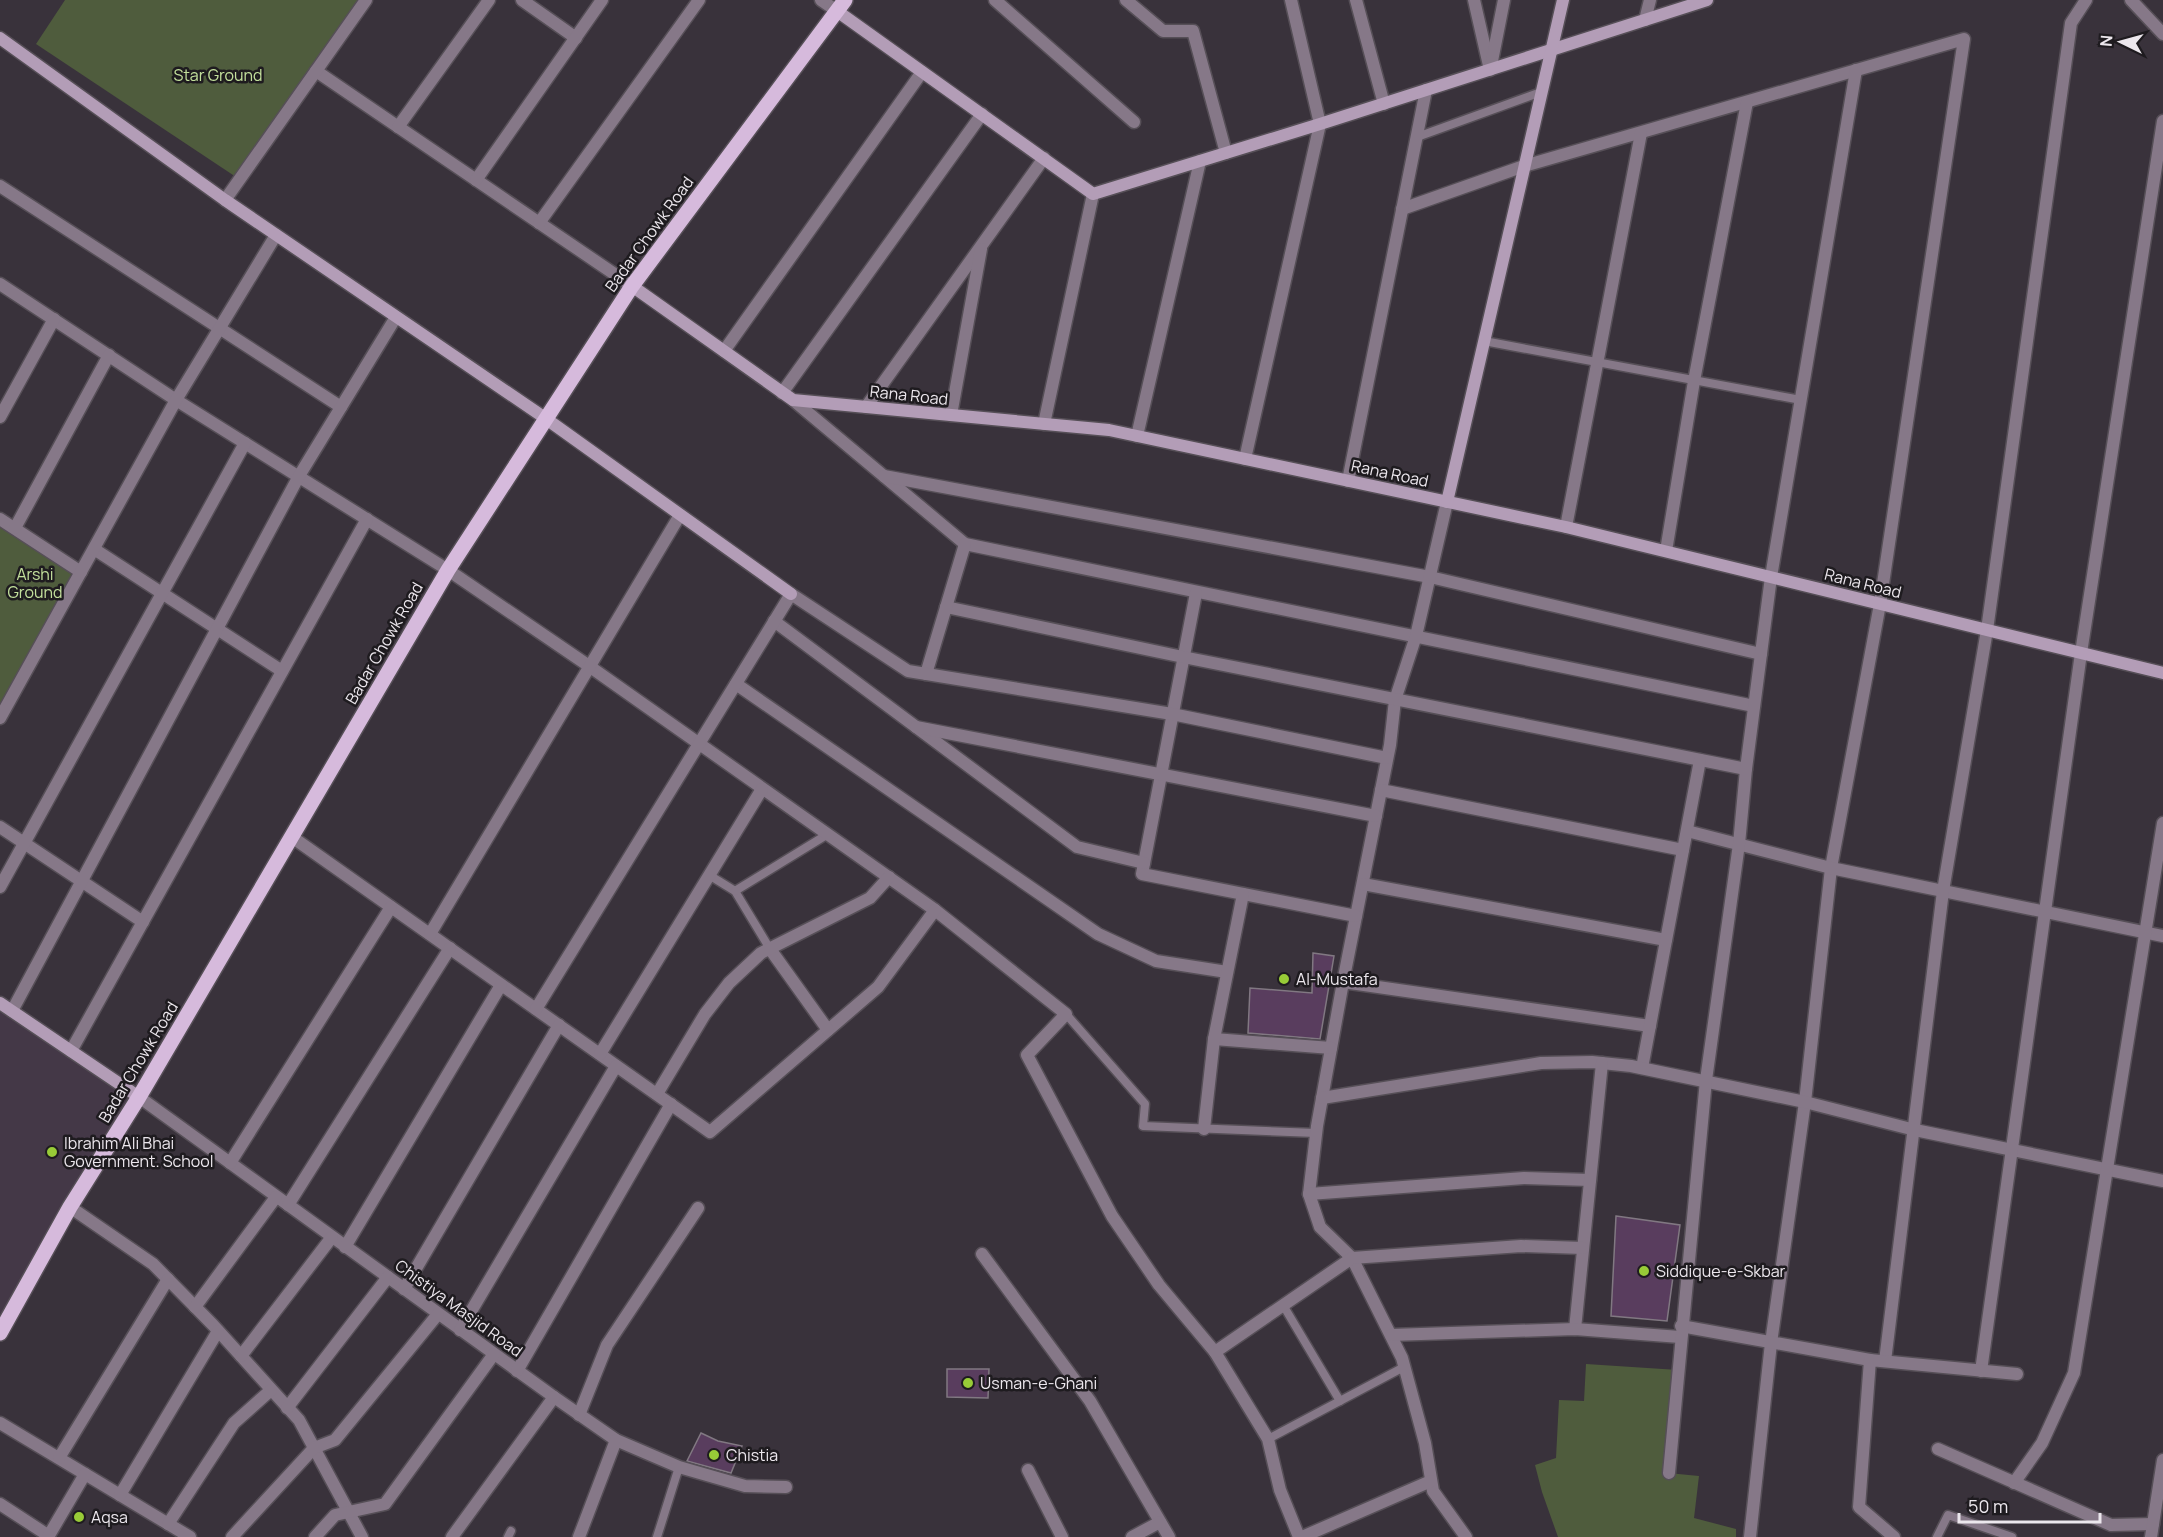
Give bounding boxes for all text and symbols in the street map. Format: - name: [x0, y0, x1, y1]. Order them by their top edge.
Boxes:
- north arrow: [2091, 12, 2151, 72]
- text: N: [2095, 34, 2118, 47]
- park label: Star Ground: [174, 64, 262, 86]
- street label: Badar Chowk Road: [600, 172, 698, 296]
- street label: Rana Road: [869, 380, 949, 410]
- street label: Rana Road: [1349, 454, 1431, 492]
- park label: Arshi Ground: [8, 563, 62, 603]
- street label: Rana Road: [1822, 563, 1904, 603]
- street label: Badar Chowk Road: [340, 578, 428, 708]
- place label: Al-Mustafa: [1296, 968, 1378, 990]
- marker: Al-Mustafa: [1277, 972, 1291, 986]
- street label: Badar Chowk Road: [93, 997, 183, 1127]
- place label: Ibrahim Ali Bhai Government. School: [64, 1132, 214, 1172]
- marker: Ibrahim Ali Bhai Government. School: [45, 1145, 59, 1159]
- street label: Chistiya Masjid Road: [391, 1254, 527, 1362]
- place label: Siddique-e-Skbar: [1656, 1260, 1786, 1282]
- marker: Siddique-e-Skbar: [1637, 1264, 1651, 1278]
- place label: Usman-e-Ghani: [980, 1372, 1097, 1394]
- marker: Usman-e-Ghani: [961, 1376, 975, 1390]
- place label: Chistia: [726, 1444, 778, 1466]
- marker: Chistia: [707, 1448, 721, 1462]
- scale bar: [1959, 1486, 2100, 1524]
- text: 50 m: [1968, 1494, 2008, 1518]
- place label: Aqsa: [91, 1506, 128, 1528]
- marker: Aqsa: [72, 1510, 86, 1524]

